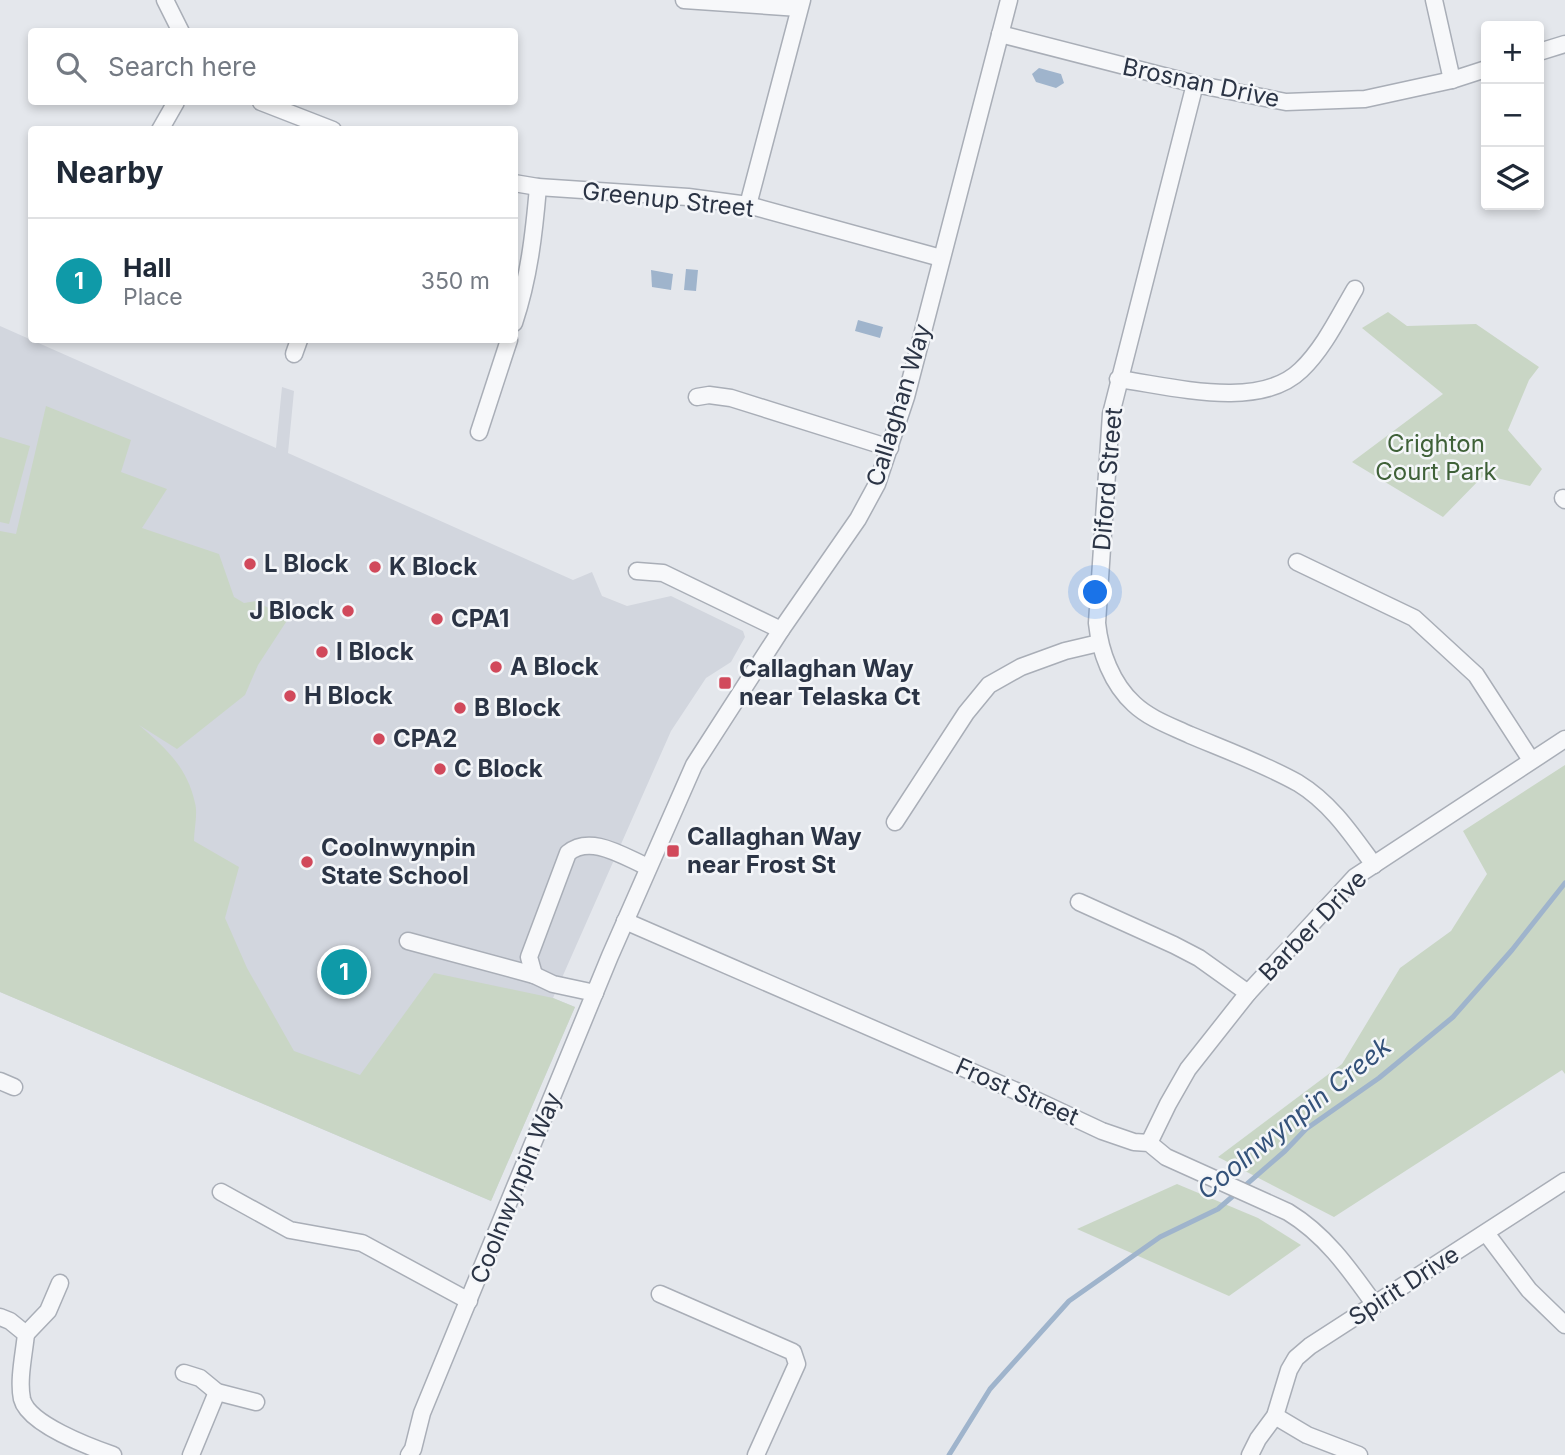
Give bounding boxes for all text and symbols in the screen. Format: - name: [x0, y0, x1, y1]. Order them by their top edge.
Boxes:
- map controls: [1481, 21, 1544, 210]
- button: +: [1481, 21, 1544, 84]
- search box: [28, 28, 518, 105]
- icon: search: [52, 48, 90, 86]
- text: Search here: [108, 51, 257, 82]
- street label: Brosnan Drive: [1120, 52, 1282, 113]
- button: −: [1481, 84, 1544, 147]
- button: layers: [1481, 147, 1544, 210]
- text: Nearby: [56, 154, 164, 190]
- street label: Greenup Street: [581, 176, 755, 223]
- text: Hall: [123, 252, 172, 283]
- text: 1: [74, 267, 84, 295]
- text: 350 m: [421, 267, 490, 295]
- text: Place: [123, 283, 183, 311]
- street label: Callaghan Way: [860, 320, 937, 490]
- street label: Diford Street: [1087, 406, 1128, 552]
- park label: Crighton Court Park: [1375, 429, 1497, 486]
- place label: L Block: [264, 549, 348, 578]
- place label: K Block: [389, 552, 477, 581]
- marker: L Block: [242, 556, 258, 572]
- marker: K Block: [367, 559, 383, 575]
- your location: [1078, 575, 1112, 609]
- place label: J Block: [249, 596, 334, 625]
- marker: J Block: [340, 603, 356, 619]
- place label: CPA1: [451, 604, 509, 633]
- marker: CPA1: [429, 611, 445, 627]
- place label: I Block: [336, 637, 414, 666]
- marker: I Block: [314, 644, 330, 660]
- place label: A Block: [510, 652, 599, 681]
- place label: Callaghan Way near Telaska Ct: [739, 654, 920, 711]
- marker: A Block: [488, 659, 504, 675]
- marker: Callaghan Way near Telaska Ct: [717, 675, 733, 691]
- place label: H Block: [304, 681, 393, 710]
- marker: H Block: [282, 688, 298, 704]
- place label: B Block: [474, 693, 561, 722]
- marker: B Block: [452, 700, 468, 716]
- place label: CPA2: [393, 724, 457, 753]
- marker: CPA2: [371, 731, 387, 747]
- place label: C Block: [454, 754, 543, 783]
- marker: C Block: [432, 761, 448, 777]
- place label: Callaghan Way near Frost St: [687, 822, 862, 879]
- place label: Coolnwynpin State School: [321, 833, 476, 890]
- marker: Callaghan Way near Frost St: [665, 843, 681, 859]
- marker: Coolnwynpin State School: [299, 854, 315, 870]
- street label: Barber Drive: [1253, 864, 1373, 987]
- pin: 1: [321, 946, 367, 998]
- water label: Coolnwynpin Creek: [1190, 1029, 1397, 1205]
- street label: Frost Street: [951, 1052, 1083, 1132]
- street label: Coolnwynpin Way: [464, 1088, 567, 1288]
- street label: Spirit Drive: [1343, 1239, 1464, 1332]

